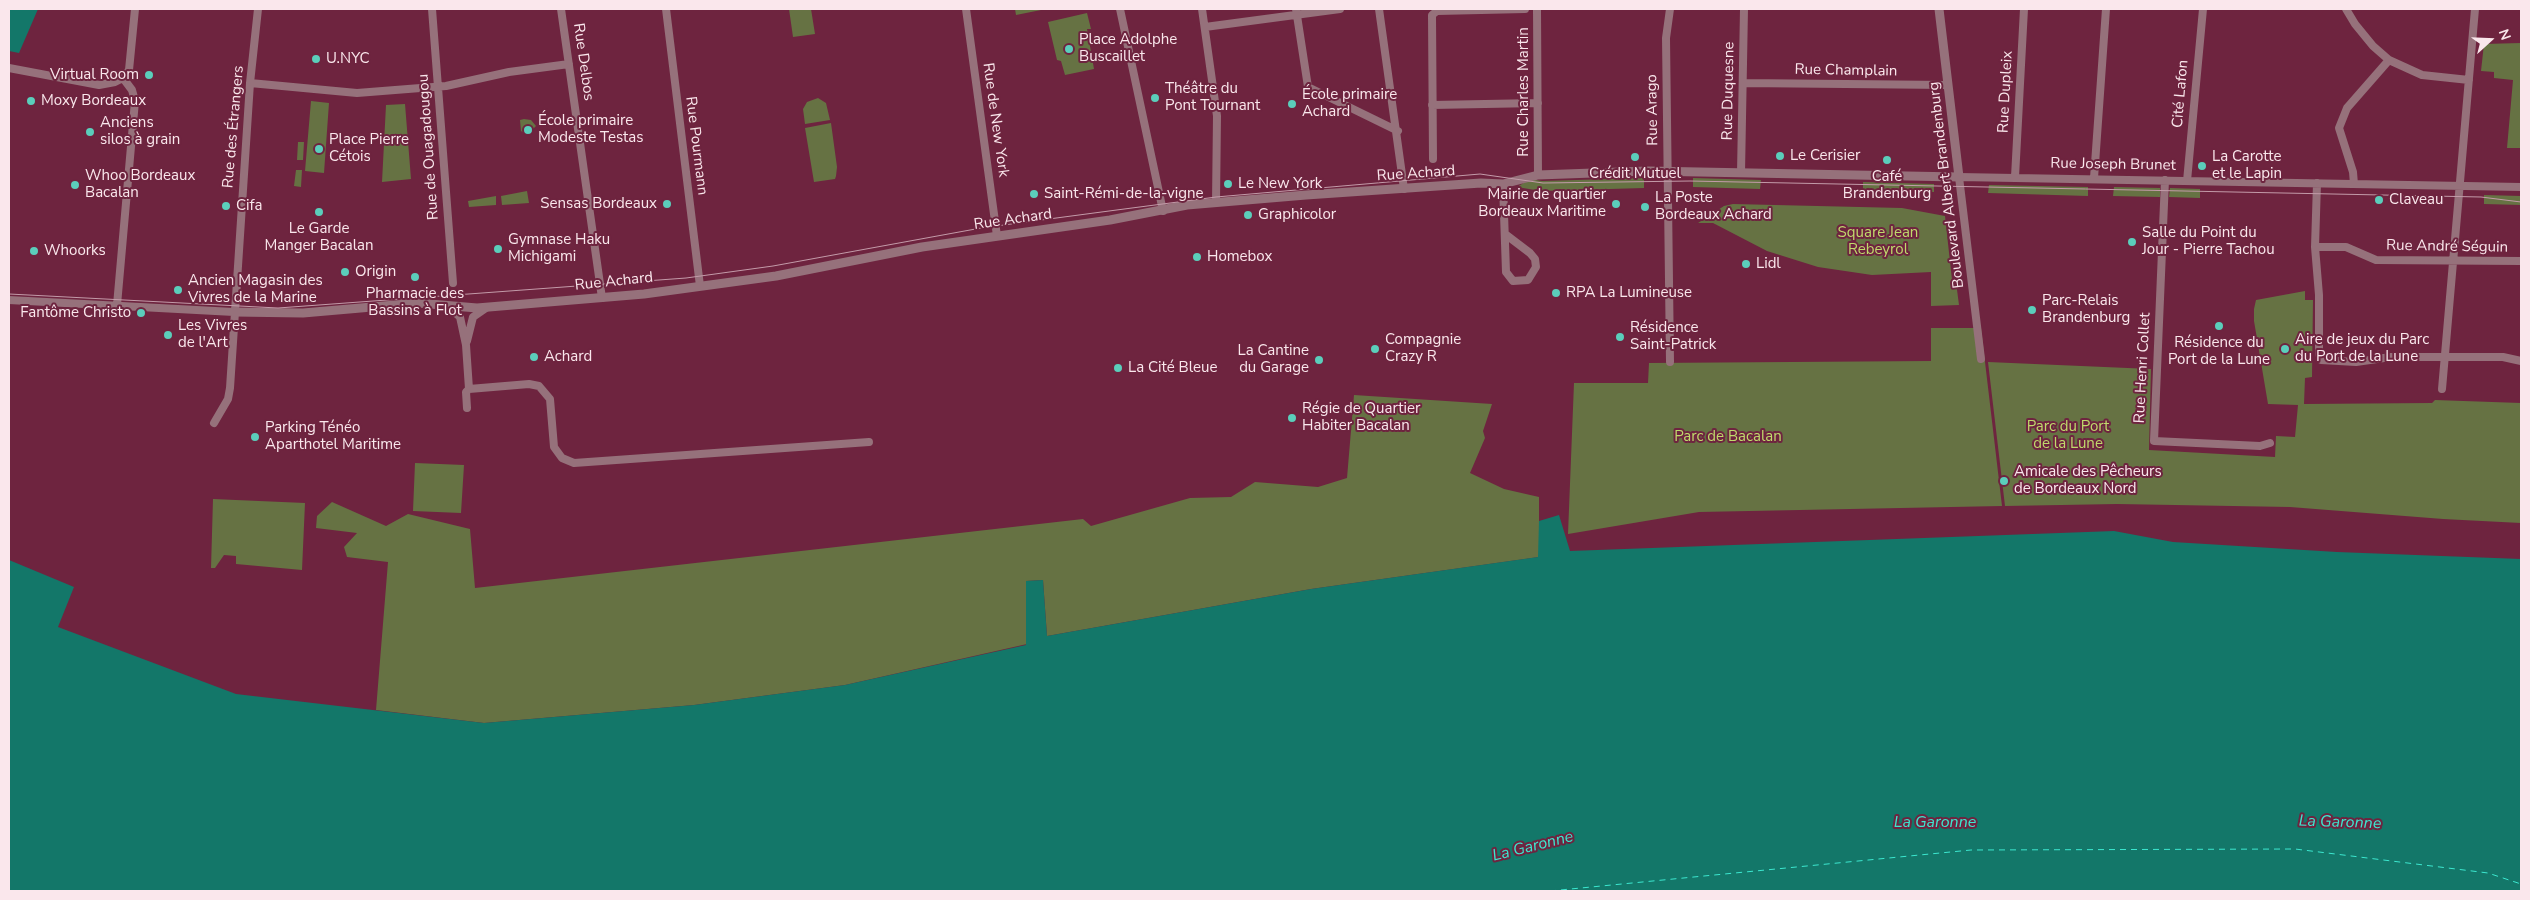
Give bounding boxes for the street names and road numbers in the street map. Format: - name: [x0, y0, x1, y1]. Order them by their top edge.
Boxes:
- street label: Rue Delbos: [569, 22, 597, 102]
- street label: Rue Charles Martin: [1515, 27, 1533, 157]
- street label: Rue Duquesne: [1719, 42, 1739, 140]
- street label: Rue Dupleix: [1995, 50, 2017, 134]
- street label: Cité Lafon: [2169, 59, 2193, 129]
- street label: Rue Champlain: [1794, 61, 1898, 81]
- street label: Rue de New York: [978, 62, 1012, 178]
- street label: Rue des Étrangers: [220, 65, 248, 189]
- street label: Rue de Ouagadougou: [415, 73, 443, 221]
- street label: Rue Arago: [1643, 74, 1663, 146]
- street label: Boulevard Albert Brandenburg: [1925, 81, 1969, 289]
- street label: Rue Pourmann: [681, 96, 711, 196]
- street label: Rue Joseph Brunet: [2050, 155, 2176, 175]
- street label: Rue Achard: [1376, 162, 1456, 186]
- street label: Rue Achard: [973, 206, 1053, 234]
- street label: Rue André Séguin: [2386, 237, 2508, 257]
- street label: Rue Achard: [574, 269, 654, 295]
- street label: Rue Henri Collet: [2131, 312, 2155, 424]

